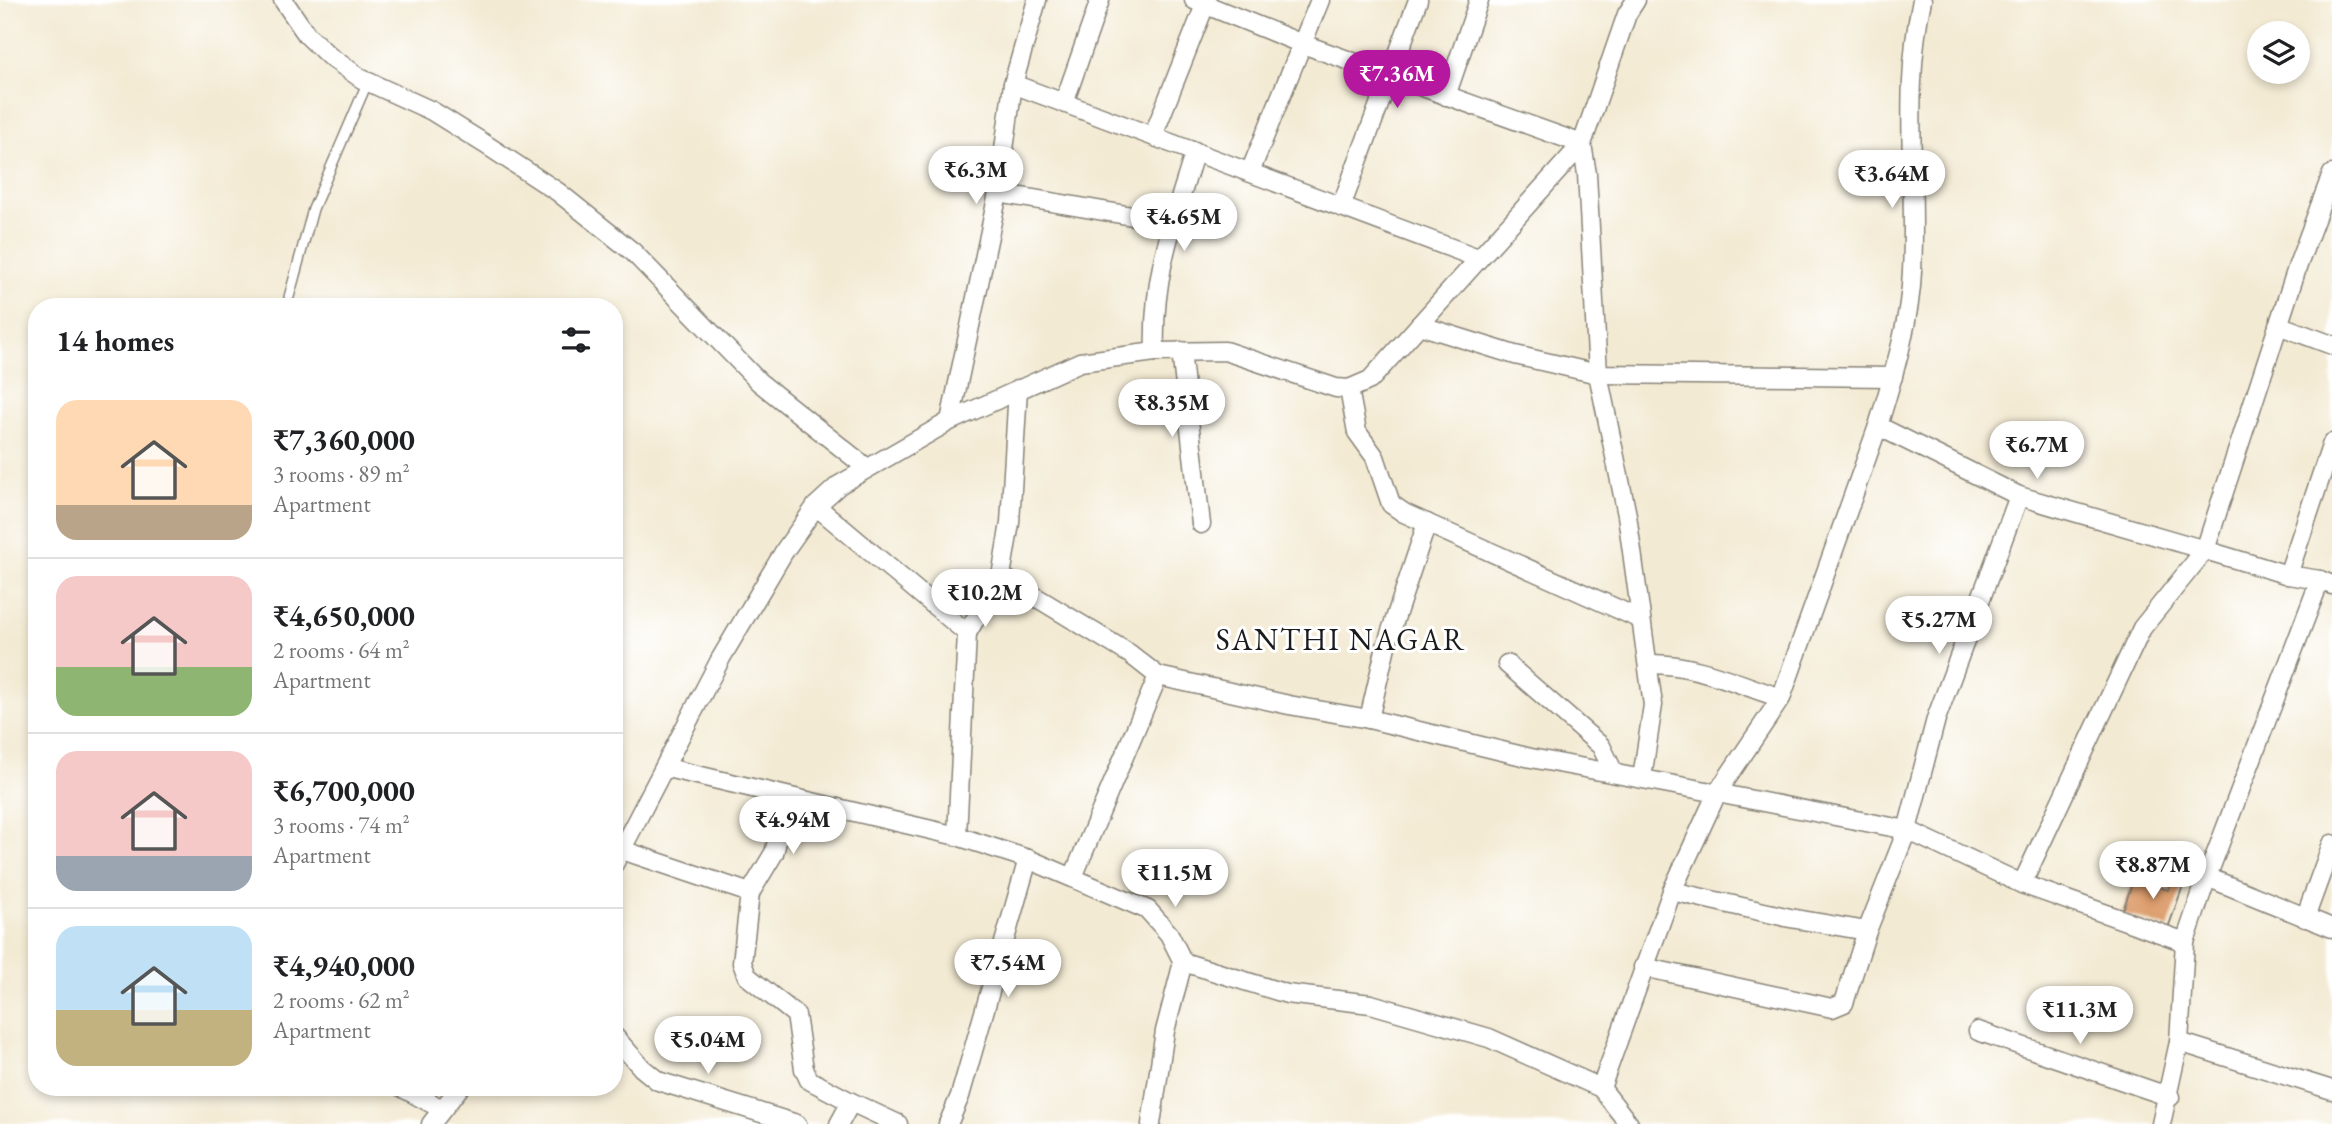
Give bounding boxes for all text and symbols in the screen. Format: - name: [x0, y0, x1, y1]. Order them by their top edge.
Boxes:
- map controls: [2247, 21, 2310, 84]
- button: layers: [2247, 21, 2310, 84]
- pin: ₹7.36M: [1340, 50, 1454, 110]
- text: ₹7.36M: [1359, 58, 1435, 88]
- pin: ₹6.3M: [927, 146, 1025, 206]
- pin: ₹3.64M: [1835, 150, 1949, 210]
- text: ₹6.3M: [944, 154, 1008, 184]
- text: ₹3.64M: [1854, 158, 1930, 188]
- pin: ₹4.65M: [1127, 194, 1241, 253]
- text: ₹4.65M: [1146, 201, 1222, 231]
- text: 14 homes: [56, 321, 174, 360]
- icon: filters: [557, 321, 595, 359]
- pin: ₹8.35M: [1115, 380, 1229, 439]
- text: ₹8.35M: [1134, 387, 1210, 417]
- text: ₹7,360,000: [273, 420, 415, 459]
- pin: ₹6.7M: [1988, 421, 2086, 481]
- icon: home: [112, 428, 196, 512]
- text: ₹6.7M: [2005, 429, 2069, 459]
- text: 3 rooms · 89 m²: [273, 459, 410, 489]
- text: Apartment: [273, 489, 371, 519]
- pin: ₹10.2M: [928, 570, 1042, 629]
- text: ₹10.2M: [947, 577, 1023, 607]
- text: ₹4,650,000: [273, 596, 415, 635]
- pin: ₹5.27M: [1882, 596, 1996, 656]
- icon: home: [112, 604, 196, 688]
- text: ₹5.27M: [1901, 604, 1977, 634]
- district label: SANTHI NAGAR: [1216, 620, 1466, 659]
- text: 2 rooms · 64 m²: [273, 635, 410, 665]
- text: Apartment: [273, 665, 371, 695]
- text: ₹6,700,000: [273, 771, 415, 810]
- icon: home: [112, 779, 196, 863]
- pin: ₹4.94M: [736, 796, 850, 856]
- text: ₹4.94M: [755, 804, 831, 834]
- text: 3 rooms · 74 m²: [273, 810, 410, 840]
- text: Apartment: [273, 840, 371, 870]
- pin: ₹8.87M: [2096, 842, 2210, 901]
- text: ₹8.87M: [2115, 849, 2191, 879]
- pin: ₹11.5M: [1118, 850, 1232, 909]
- text: ₹11.5M: [1137, 857, 1213, 887]
- pin: ₹7.54M: [951, 940, 1065, 999]
- text: ₹4,940,000: [273, 946, 415, 985]
- text: ₹7.54M: [970, 947, 1046, 977]
- icon: home: [112, 954, 196, 1038]
- text: 2 rooms · 62 m²: [273, 985, 410, 1015]
- pin: ₹11.3M: [2023, 986, 2137, 1046]
- text: ₹11.3M: [2042, 994, 2118, 1024]
- text: Apartment: [273, 1015, 371, 1045]
- pin: ₹5.04M: [651, 1016, 765, 1076]
- text: ₹5.04M: [670, 1024, 746, 1054]

